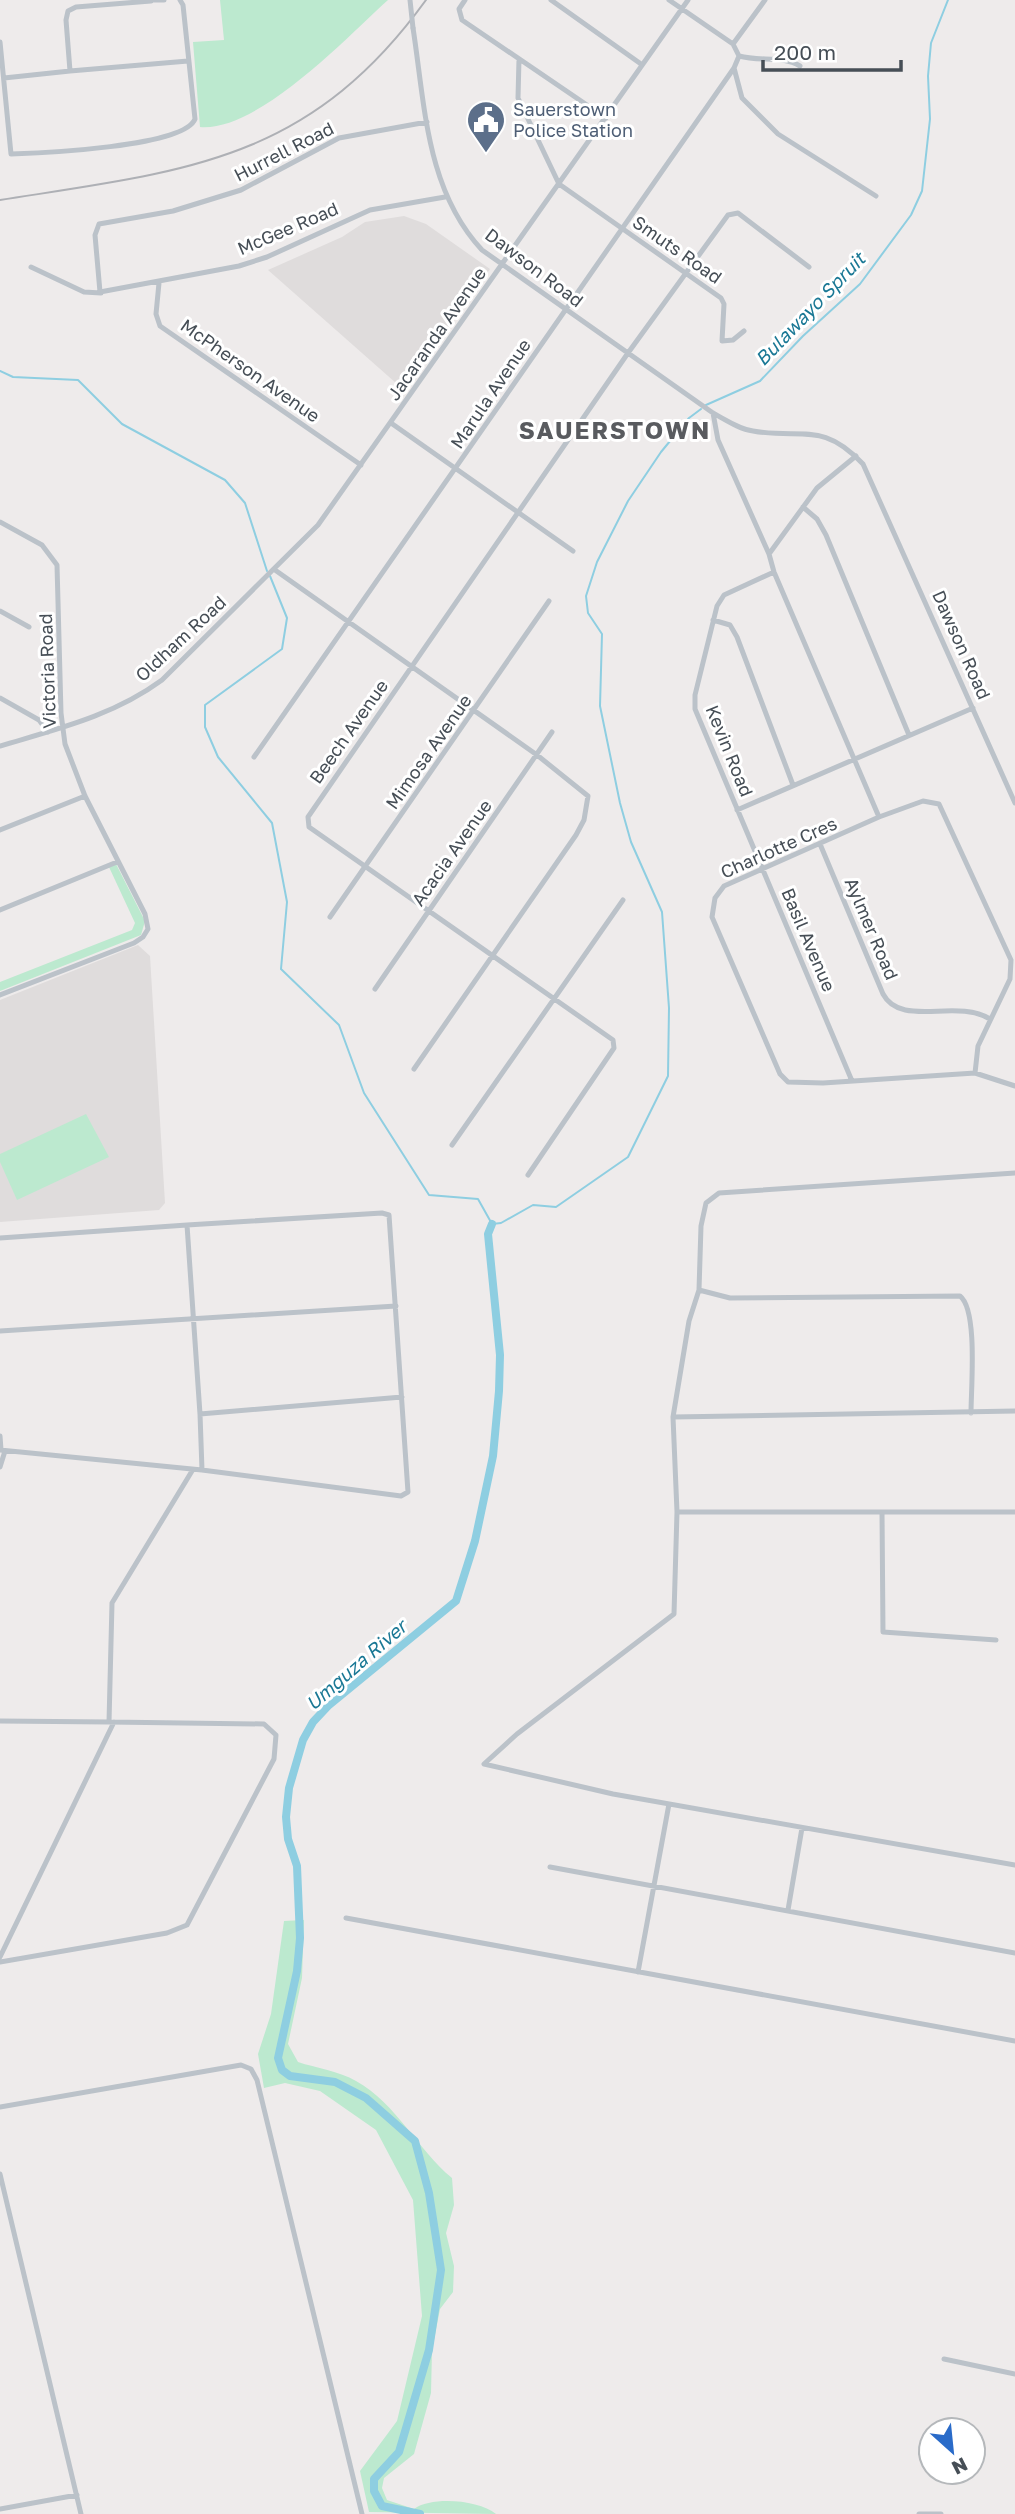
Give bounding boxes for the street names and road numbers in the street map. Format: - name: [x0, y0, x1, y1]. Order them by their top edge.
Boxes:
- street label: Hurrell Road: [230, 117, 337, 186]
- street label: McGee Road: [234, 197, 341, 259]
- street label: Smuts Road: [629, 210, 726, 288]
- street label: Dawson Road: [481, 223, 588, 311]
- street label: Jacaranda Avenue: [382, 263, 490, 404]
- street label: McPherson Avenue: [177, 314, 324, 427]
- street label: Marula Avenue: [445, 334, 535, 452]
- street label: Dawson Road: [928, 587, 996, 703]
- street label: Oldham Road: [130, 591, 230, 686]
- street label: Victoria Road: [34, 613, 60, 729]
- street label: Beech Avenue: [304, 675, 392, 788]
- street label: Mimosa Avenue: [381, 690, 476, 813]
- street label: Kevin Road: [702, 702, 758, 800]
- street label: Acacia Avenue: [406, 795, 496, 910]
- street label: Charlotte Cres: [717, 812, 840, 883]
- street label: Aylmer Road: [841, 874, 903, 983]
- street label: Basil Avenue: [777, 884, 841, 995]

